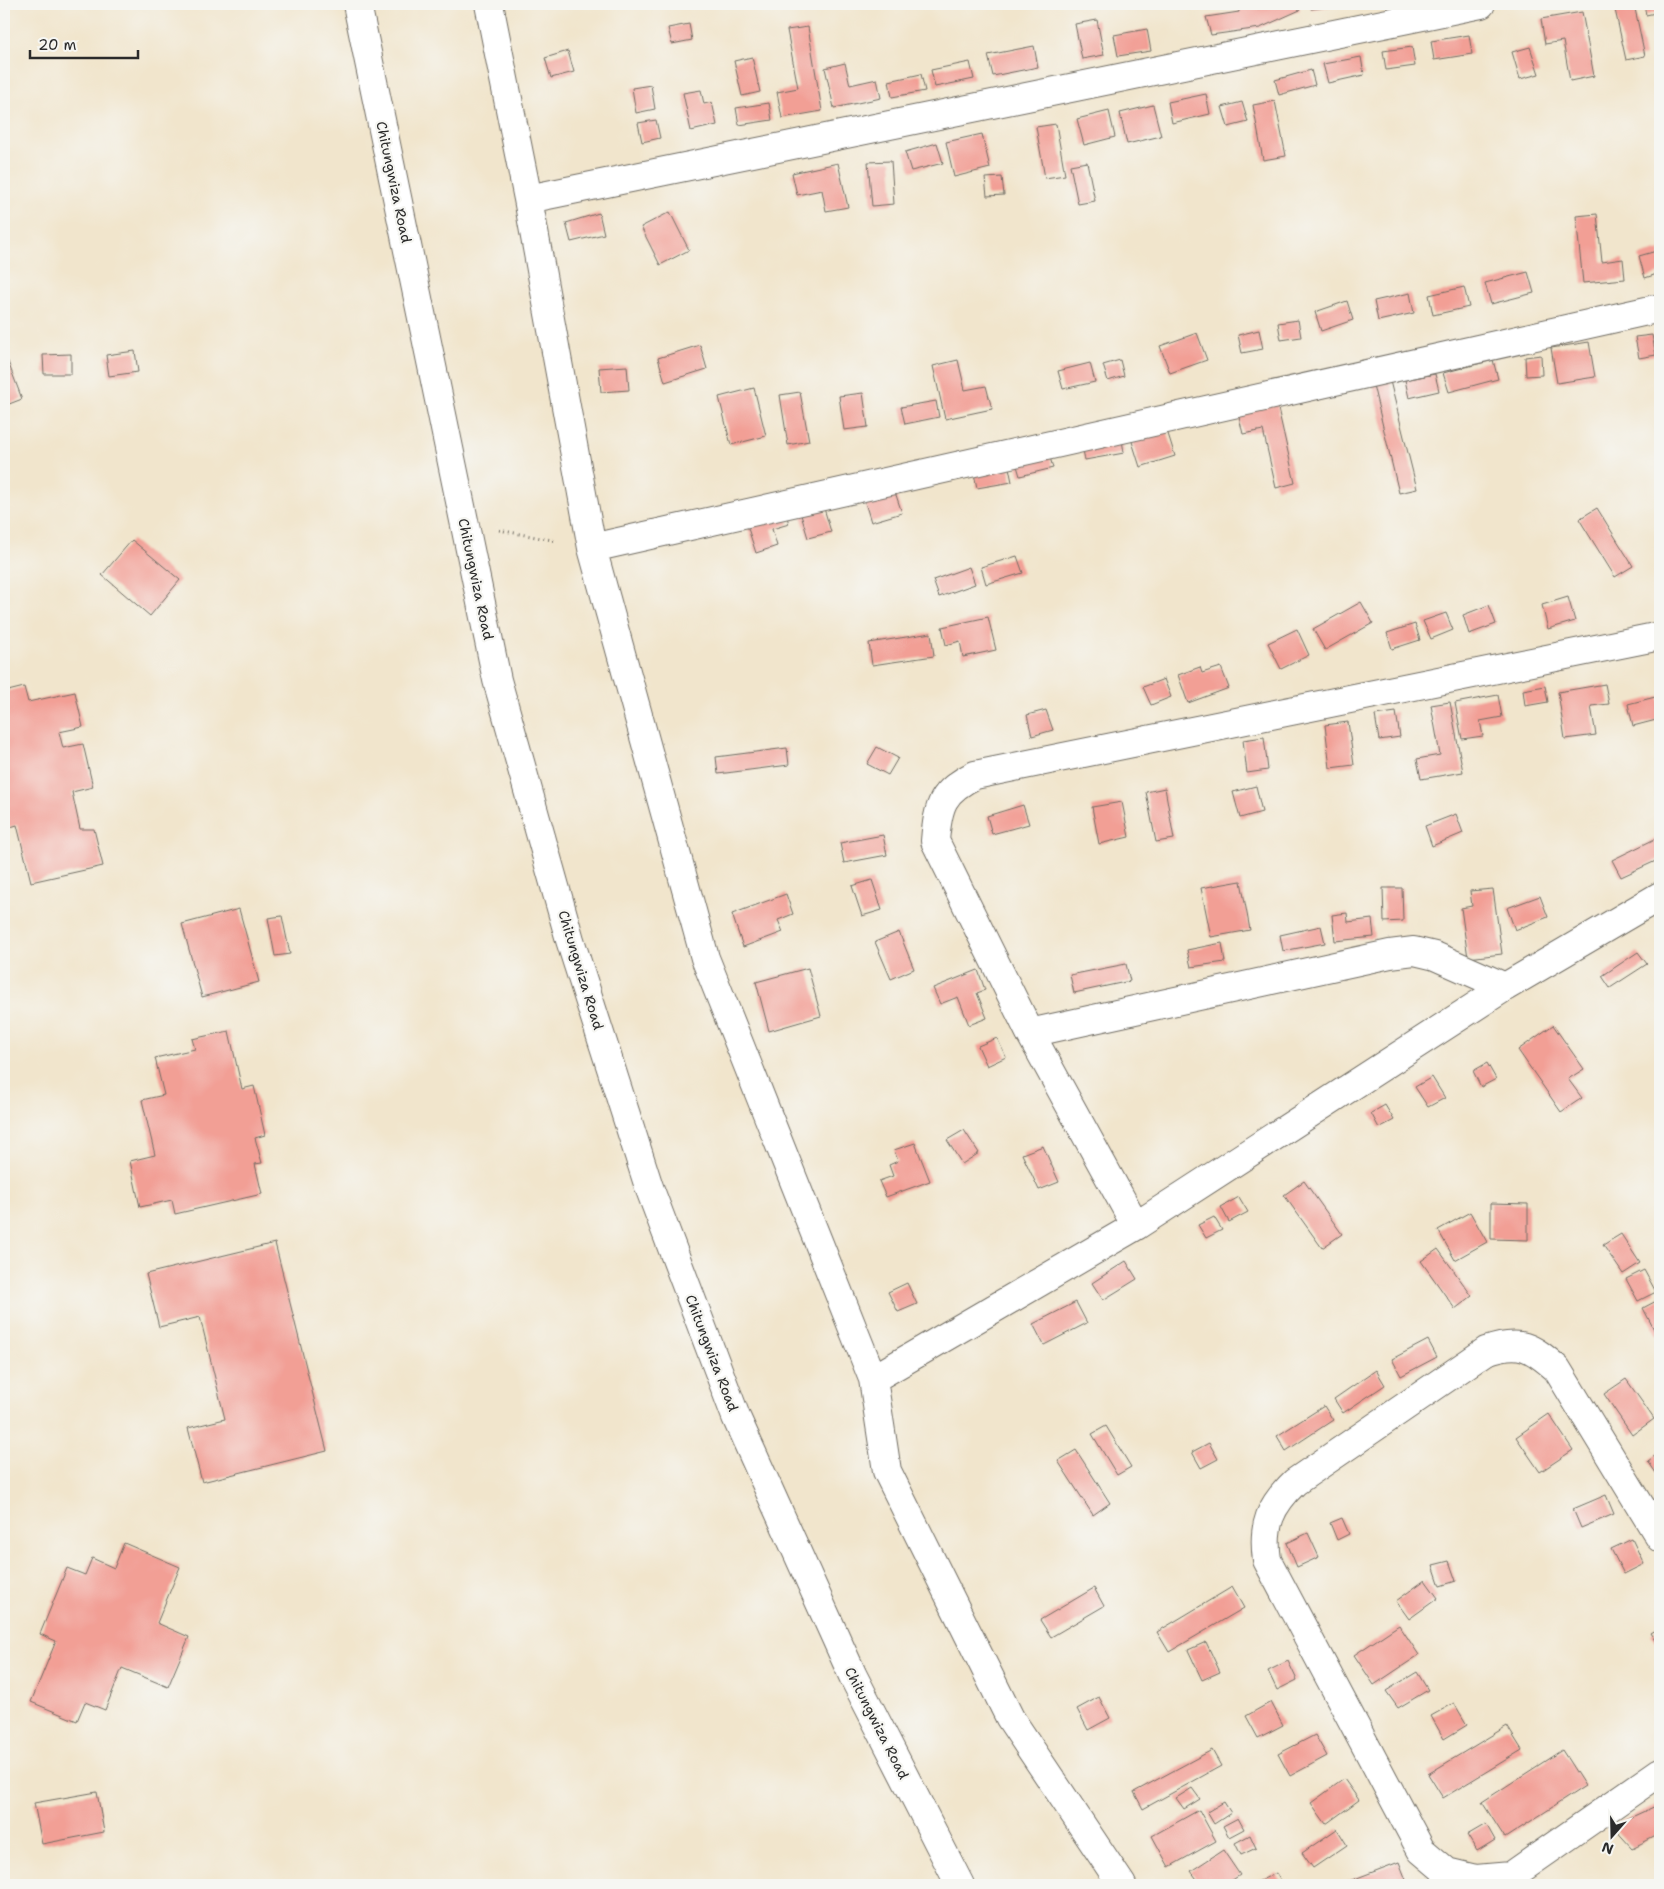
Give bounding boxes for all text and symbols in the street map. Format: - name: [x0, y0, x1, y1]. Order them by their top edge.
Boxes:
- scale bar: [30, 28, 138, 60]
- text: 20 m: [38, 35, 77, 55]
- street label: Chitungwiza Road: [372, 120, 416, 245]
- street label: Chitungwiza Road: [454, 517, 498, 642]
- street label: Chitungwiza Road: [554, 908, 608, 1032]
- street label: Chitungwiza Road: [681, 1292, 743, 1414]
- street label: Chitungwiza Road: [841, 1664, 913, 1782]
- north arrow: [1586, 1812, 1636, 1862]
- text: N: [1599, 1838, 1616, 1859]

